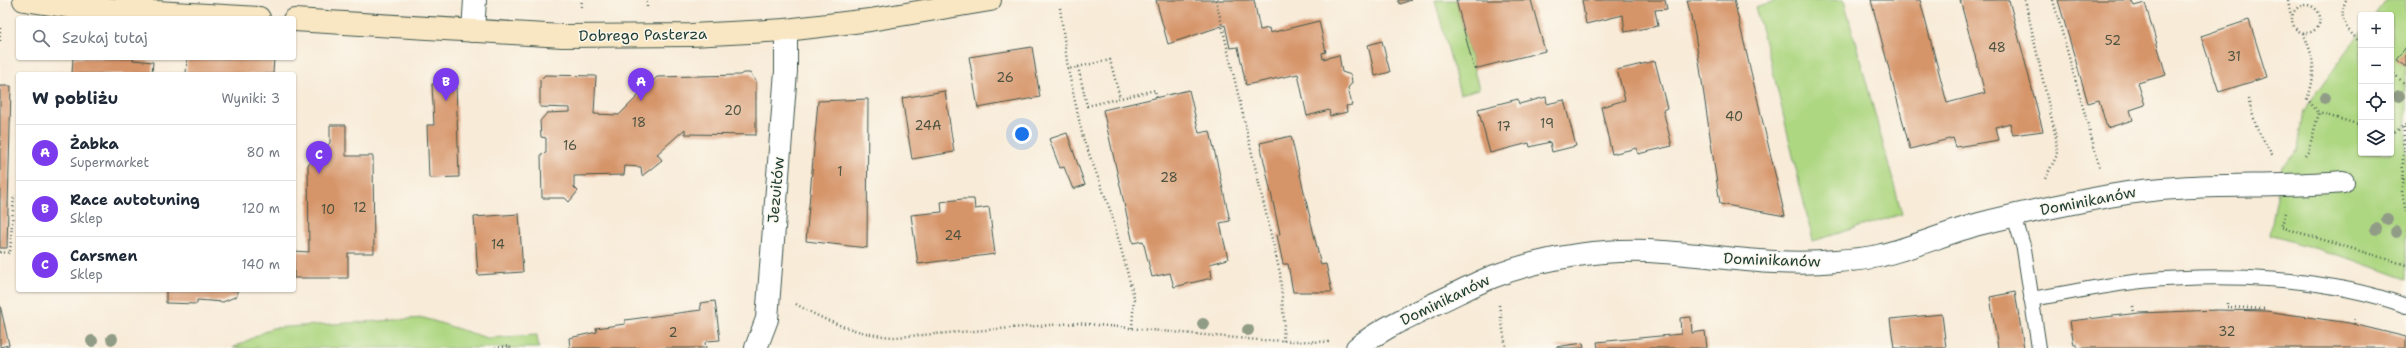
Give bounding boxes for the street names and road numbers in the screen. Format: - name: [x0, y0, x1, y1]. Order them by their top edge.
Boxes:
- street label: Dobrego Pasterza: [579, 24, 708, 46]
- street label: Jezuitów: [763, 156, 789, 224]
- street label: Dominikanów: [2038, 182, 2138, 220]
- street label: Dominikanów: [1723, 248, 1821, 272]
- street label: Dominikanów: [1397, 270, 1493, 330]

